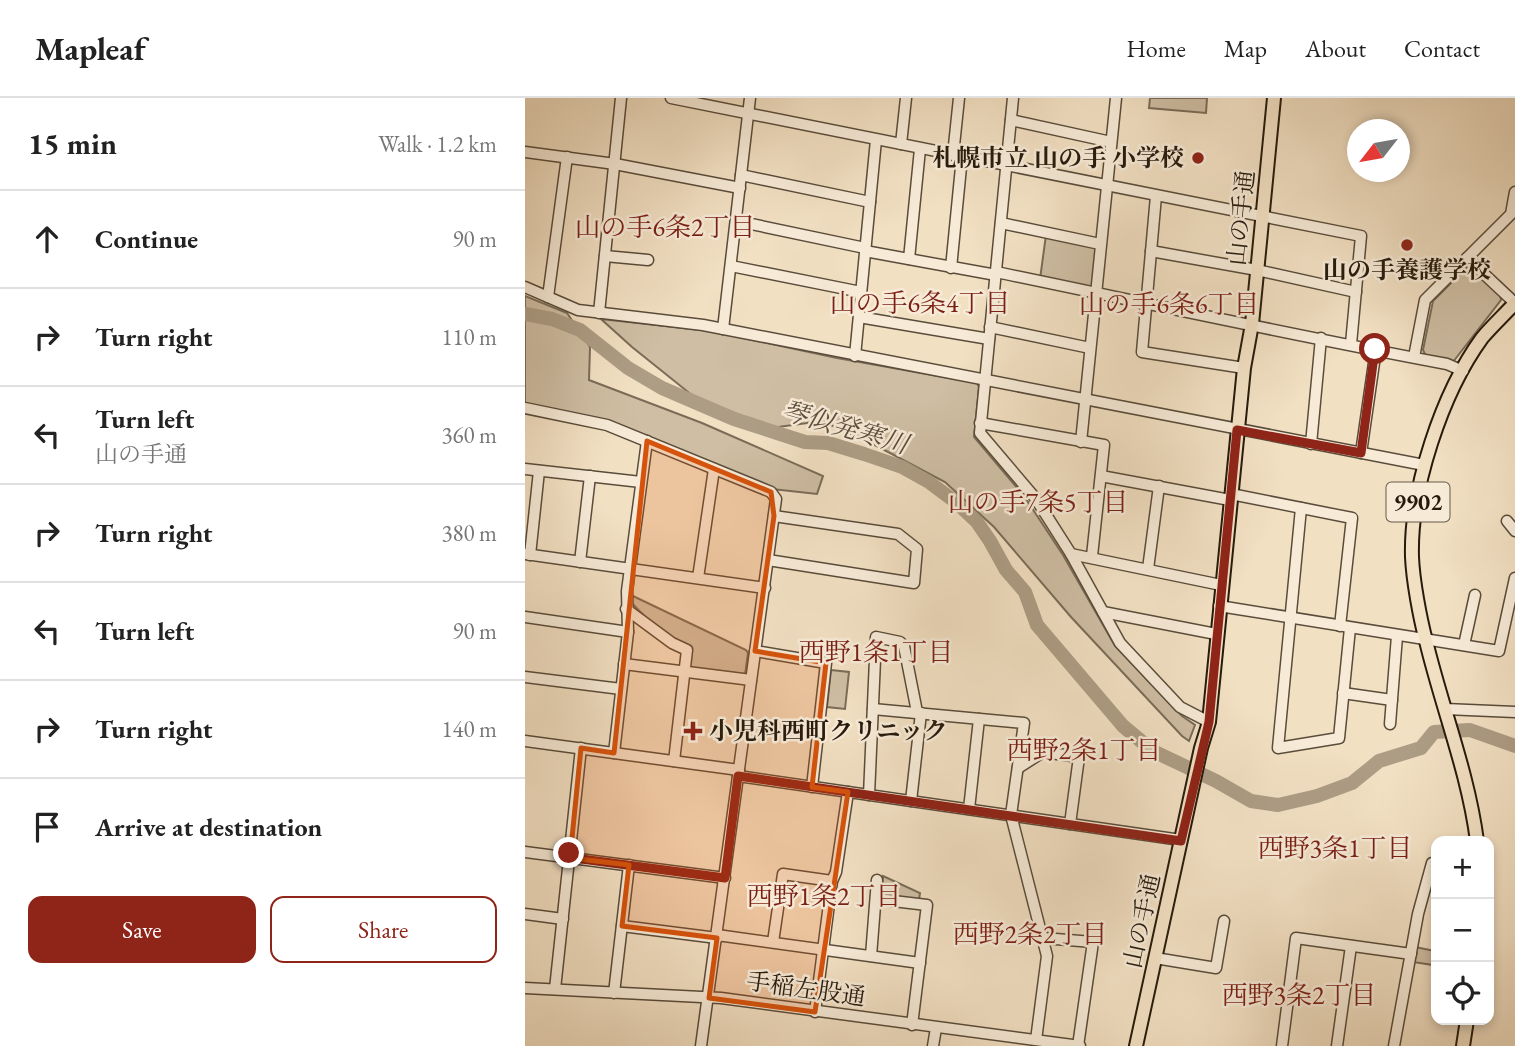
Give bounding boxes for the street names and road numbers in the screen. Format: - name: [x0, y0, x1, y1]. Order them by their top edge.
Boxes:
- street label: 山の手通: [1220, 169, 1261, 267]
- road number: 9902: [1387, 482, 1449, 522]
- street label: 山の手通: [1116, 871, 1167, 971]
- street label: 手稲左股通: [744, 965, 868, 1012]

